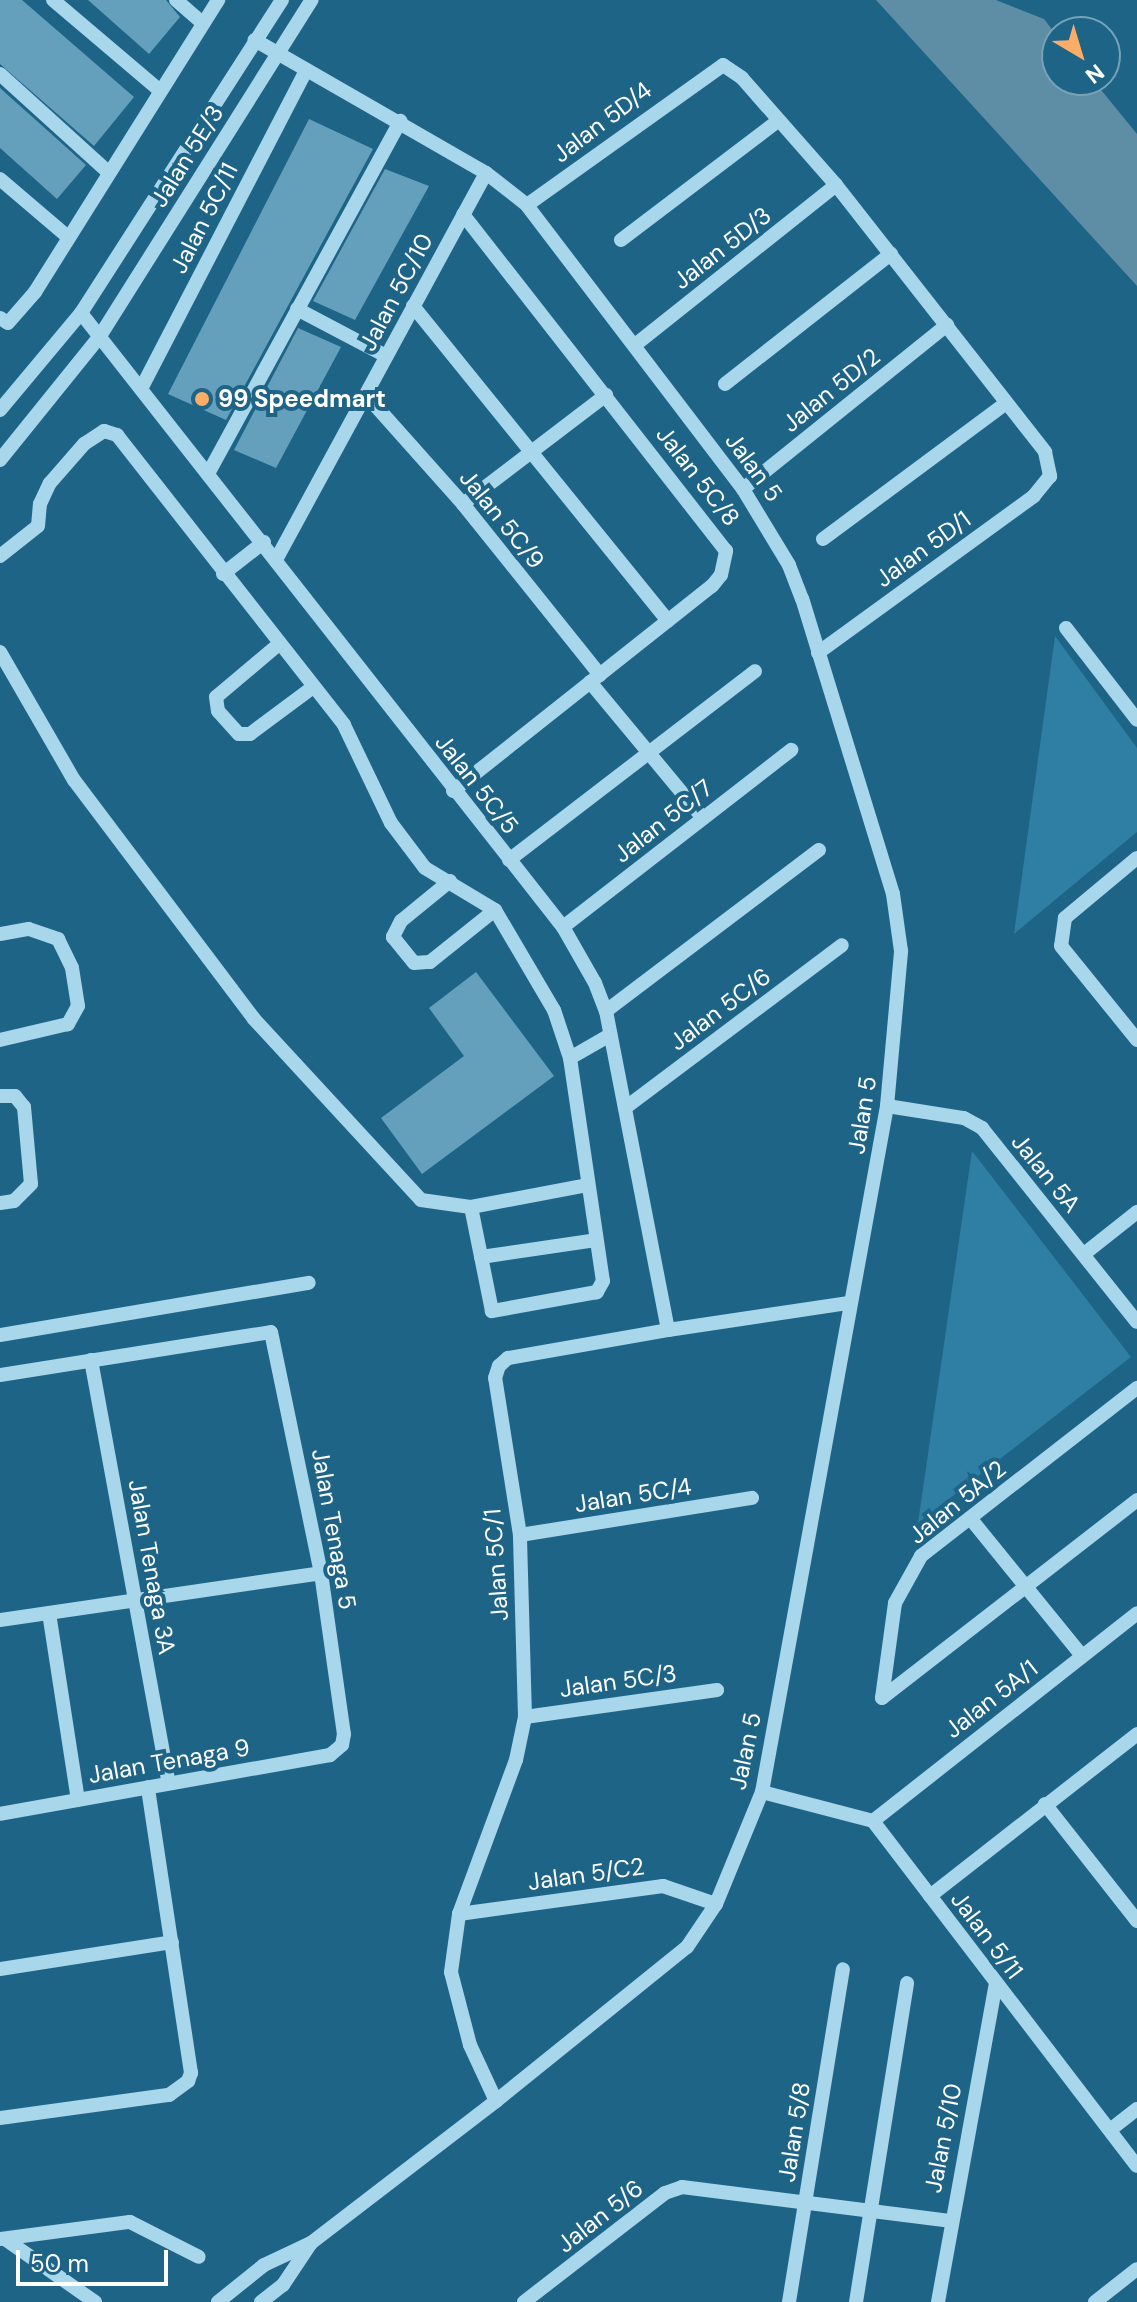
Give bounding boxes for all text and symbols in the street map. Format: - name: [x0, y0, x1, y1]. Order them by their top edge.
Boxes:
- north arrow: [1041, 16, 1121, 96]
- text: N: [1080, 57, 1110, 90]
- street label: Jalan 5D/4: [547, 76, 657, 168]
- street label: Jalan 5E/3: [144, 100, 230, 212]
- street label: Jalan 5C/11: [164, 158, 244, 278]
- street label: Jalan 5D/3: [667, 201, 777, 295]
- street label: Jalan 5C/10: [353, 228, 439, 356]
- street label: Jalan 5D/2: [776, 342, 886, 438]
- place label: 99 Speedmart: [218, 385, 386, 413]
- marker: 99 Speedmart: [193, 390, 211, 408]
- street label: Jalan 5C/8: [650, 420, 746, 532]
- street label: Jalan 5: [719, 427, 789, 507]
- street label: Jalan 5C/9: [453, 464, 551, 574]
- street label: Jalan 5D/1: [870, 505, 976, 593]
- street label: Jalan 5C/5: [429, 728, 525, 840]
- street label: Jalan 5C/7: [608, 773, 718, 869]
- street label: Jalan 5C/6: [664, 962, 776, 1056]
- street label: Jalan 5: [842, 1074, 882, 1156]
- street label: Jalan 5A: [1005, 1128, 1087, 1218]
- street label: Jalan Tenaga 5: [306, 1446, 362, 1612]
- street label: Jalan 5A/2: [903, 1454, 1011, 1550]
- street label: Jalan 5C/4: [573, 1472, 693, 1518]
- street label: Jalan Tenaga 3A: [122, 1477, 182, 1657]
- street label: Jalan 5C/1: [478, 1508, 514, 1622]
- street label: Jalan 5A/1: [939, 1654, 1043, 1744]
- street label: Jalan 5C/3: [557, 1659, 679, 1703]
- street label: Jalan 5: [723, 1710, 767, 1792]
- street label: Jalan Tenaga 9: [86, 1733, 252, 1789]
- street label: Jalan 5/C2: [526, 1852, 646, 1896]
- street label: Jalan 5/11: [945, 1886, 1029, 1984]
- street label: Jalan 5/8: [772, 2080, 816, 2184]
- street label: Jalan 5/10: [918, 2081, 968, 2195]
- street label: Jalan 5/6: [551, 2173, 649, 2259]
- scale bar: [20, 2234, 172, 2284]
- text: 50 m: [30, 2248, 89, 2279]

